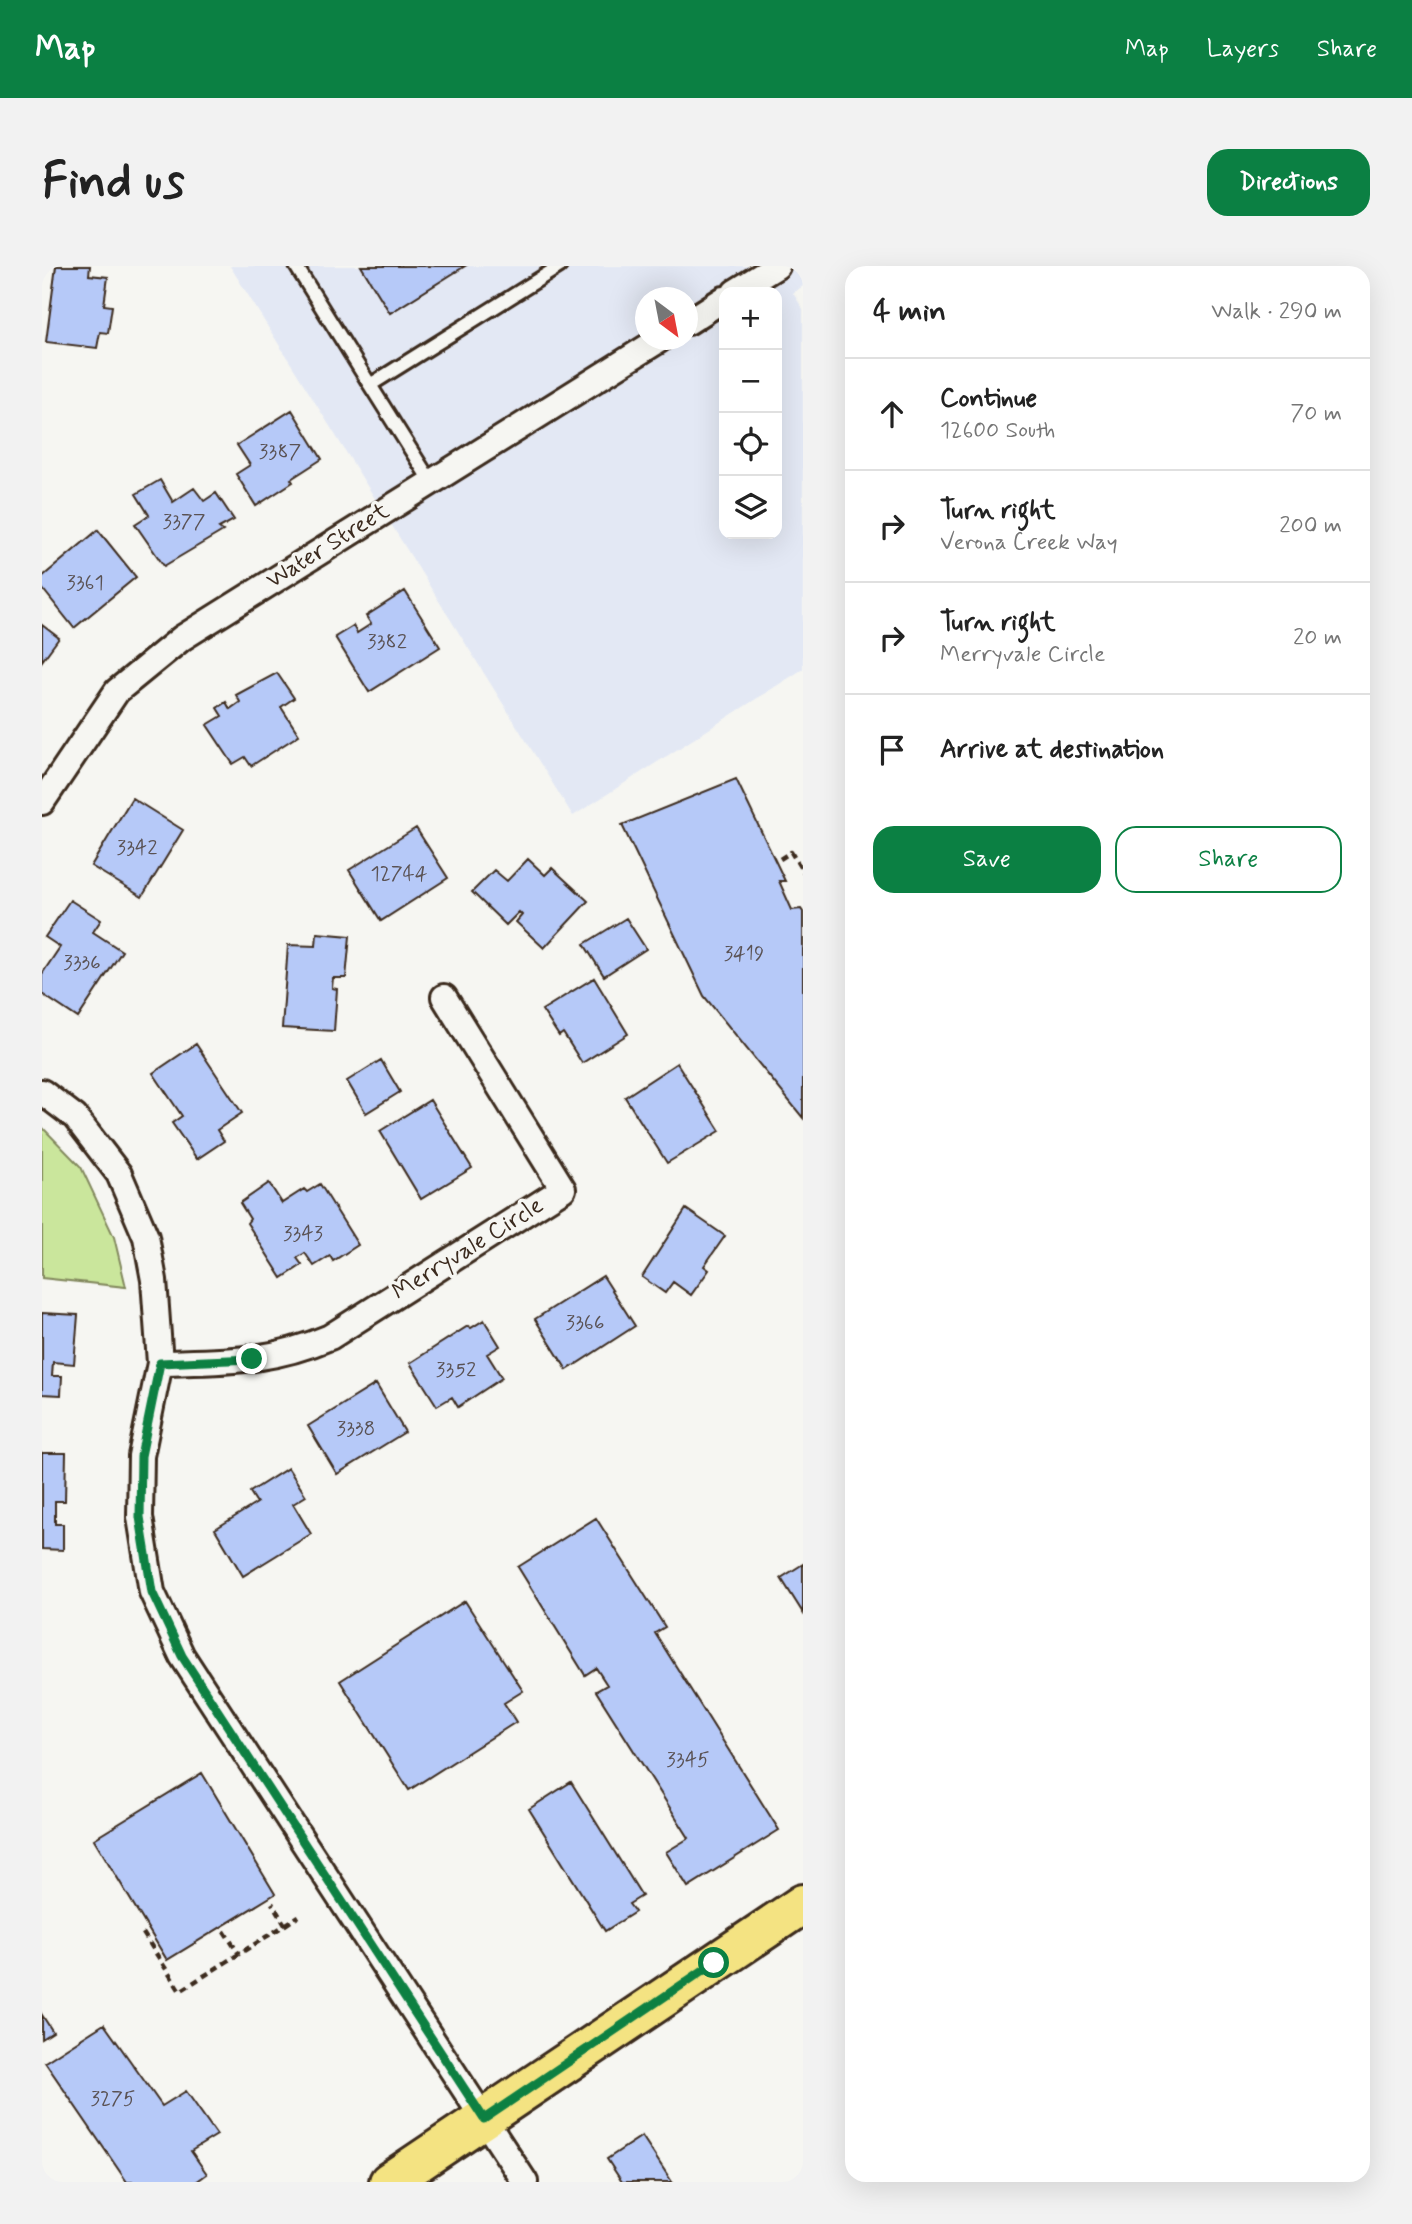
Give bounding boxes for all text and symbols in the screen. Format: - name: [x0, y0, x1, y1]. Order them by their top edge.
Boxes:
- text: Map: [35, 27, 95, 71]
- text: Map: [1125, 34, 1169, 65]
- text: Layers: [1207, 34, 1279, 65]
- text: Share: [1317, 34, 1377, 65]
- button: Directions: [1207, 149, 1370, 216]
- text: Find us: [42, 150, 185, 215]
- north arrow: [635, 287, 698, 350]
- map controls: [719, 287, 782, 539]
- button: +: [719, 287, 782, 350]
- text: 4 min: [873, 292, 946, 331]
- text: Walk · 290 m: [1211, 297, 1342, 327]
- button: −: [719, 350, 782, 413]
- text: Continue: [940, 382, 1037, 416]
- icon: ahead: [873, 395, 911, 433]
- text: 70 m: [1290, 399, 1342, 429]
- button: locate: [719, 413, 782, 476]
- text: 12600 South: [940, 416, 1055, 446]
- house number: 3387: [259, 438, 301, 466]
- button: layers: [719, 476, 782, 539]
- text: Turn right: [940, 494, 1056, 528]
- street label: Water Street: [261, 496, 395, 596]
- icon: right: [873, 507, 911, 545]
- house number: 3377: [163, 508, 206, 536]
- text: 200 m: [1279, 511, 1342, 541]
- text: Verona Creek Way: [940, 528, 1118, 558]
- house number: 3361: [66, 569, 104, 597]
- text: Turn right: [940, 606, 1056, 640]
- icon: right: [873, 619, 911, 657]
- text: 20 m: [1293, 623, 1342, 653]
- house number: 3382: [367, 628, 407, 656]
- text: Merryvale Circle: [940, 640, 1105, 670]
- icon: arrive: [873, 731, 911, 769]
- text: Arrive at destination: [940, 733, 1164, 767]
- button: Save: [873, 826, 1101, 893]
- button: Share: [1115, 826, 1342, 893]
- house number: 3342: [116, 834, 158, 862]
- house number: 12744: [370, 860, 428, 888]
- house number: 3419: [724, 940, 764, 968]
- house number: 3336: [63, 949, 101, 977]
- street label: Merryvale Circle: [387, 1190, 550, 1308]
- house number: 3343: [283, 1220, 324, 1248]
- house number: 3366: [565, 1309, 605, 1337]
- route end: [236, 1343, 267, 1374]
- house number: 3352: [436, 1356, 476, 1384]
- house number: 3338: [337, 1415, 375, 1443]
- house number: 3345: [666, 1746, 710, 1774]
- route start: [698, 1947, 729, 1978]
- house number: 3275: [91, 2085, 135, 2113]

